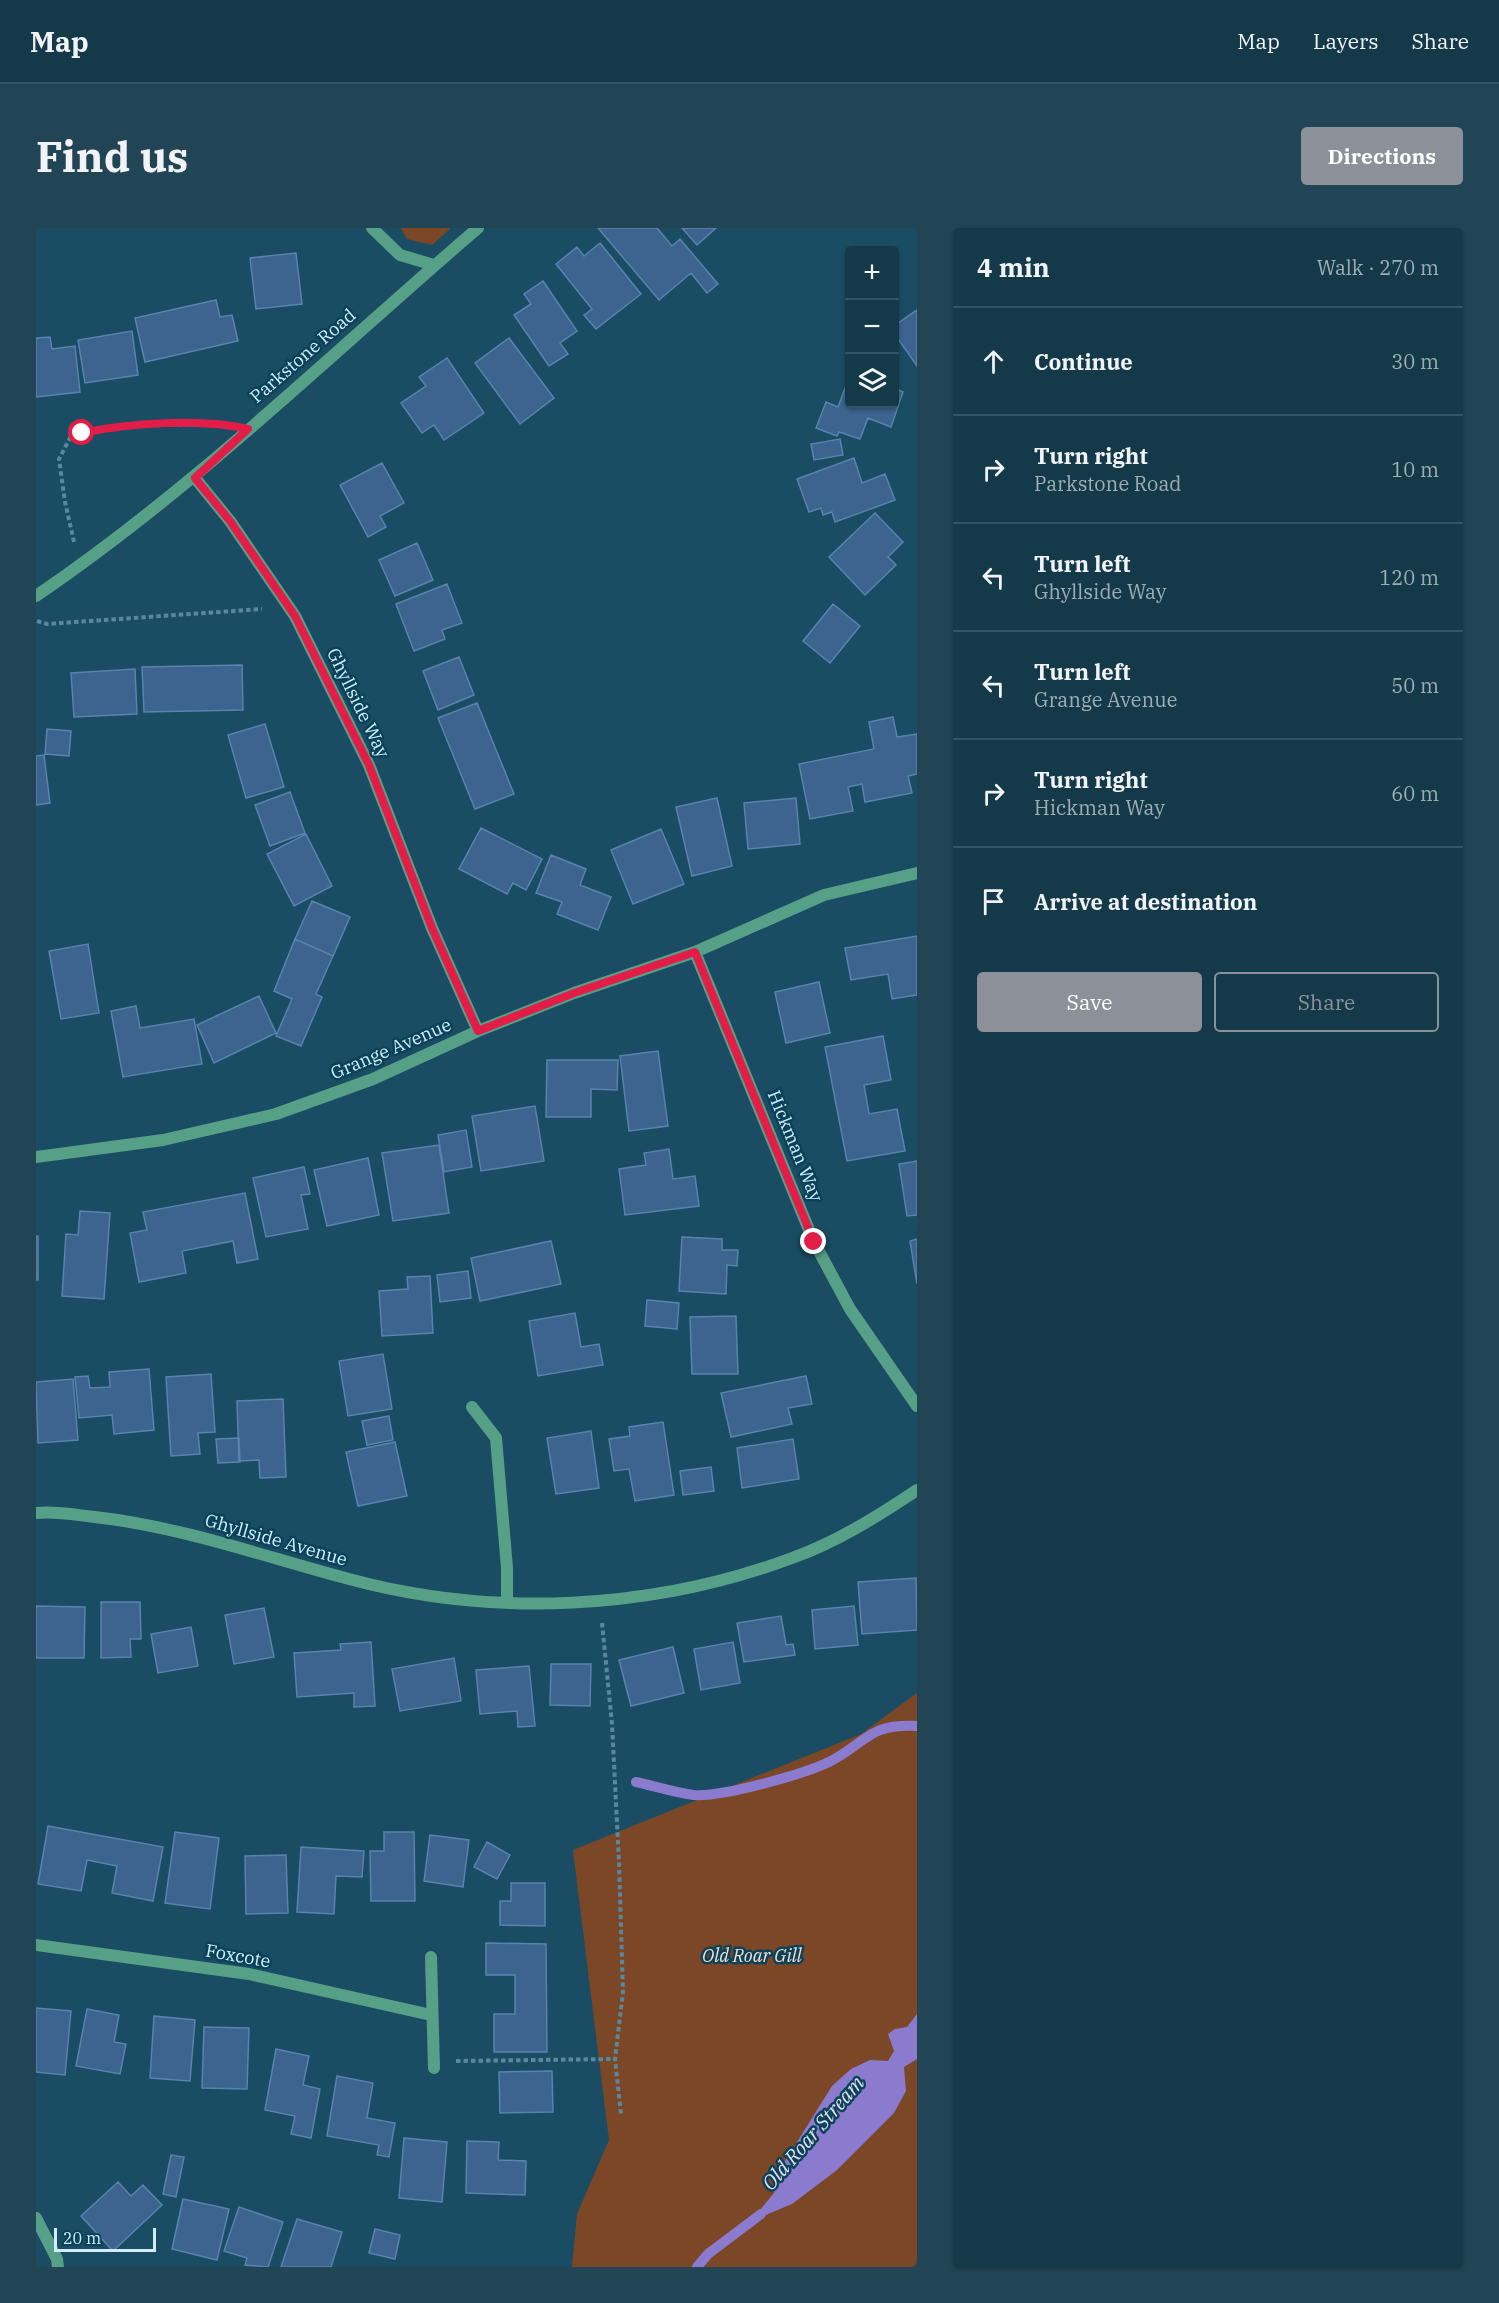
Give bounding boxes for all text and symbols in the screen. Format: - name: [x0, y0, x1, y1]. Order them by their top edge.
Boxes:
- text: Map: [30, 23, 89, 60]
- text: Map: [1237, 27, 1280, 55]
- text: Layers: [1313, 27, 1379, 55]
- text: Share: [1412, 27, 1469, 55]
- button: Directions: [1301, 127, 1463, 185]
- text: Find us: [36, 129, 188, 184]
- map controls: [845, 246, 899, 408]
- button: +: [845, 246, 899, 300]
- text: 4 min: [977, 250, 1050, 284]
- text: Walk · 270 m: [1317, 254, 1439, 281]
- button: −: [845, 300, 899, 354]
- street label: Parkstone Road: [245, 303, 360, 408]
- icon: ahead: [977, 345, 1010, 378]
- text: Continue: [1034, 347, 1133, 376]
- text: 30 m: [1391, 348, 1439, 375]
- button: layers: [845, 354, 899, 408]
- route start: [68, 419, 94, 445]
- text: Turn right: [1034, 441, 1148, 470]
- icon: right: [977, 453, 1010, 486]
- text: 10 m: [1391, 456, 1439, 483]
- text: Parkstone Road: [1034, 470, 1181, 497]
- text: Turn left: [1034, 549, 1130, 578]
- icon: left: [977, 561, 1010, 594]
- text: 120 m: [1379, 564, 1439, 591]
- text: Ghyllside Way: [1034, 578, 1166, 605]
- street label: Ghyllside Way: [322, 644, 395, 762]
- text: Turn left: [1034, 657, 1130, 686]
- icon: left: [977, 669, 1010, 702]
- text: 50 m: [1391, 672, 1439, 699]
- text: Grange Avenue: [1034, 686, 1177, 713]
- text: Turn right: [1034, 765, 1148, 794]
- icon: right: [977, 777, 1010, 810]
- text: 60 m: [1391, 780, 1439, 807]
- text: Hickman Way: [1034, 794, 1165, 821]
- icon: arrive: [977, 885, 1010, 918]
- text: Arrive at destination: [1034, 887, 1257, 916]
- button: Save: [977, 972, 1202, 1032]
- button: Share: [1214, 972, 1439, 1032]
- street label: Grange Avenue: [327, 1013, 455, 1084]
- street label: Hickman Way: [763, 1087, 828, 1205]
- route end: [800, 1228, 826, 1254]
- street label: Ghyllside Avenue: [202, 1508, 350, 1571]
- street label: Foxcote: [204, 1938, 272, 1973]
- park label: Old Roar Gill: [702, 1944, 803, 1967]
- water label: Old Roar Stream: [755, 2070, 870, 2196]
- scale bar: [54, 2225, 156, 2252]
- text: 20 m: [63, 2228, 101, 2248]

